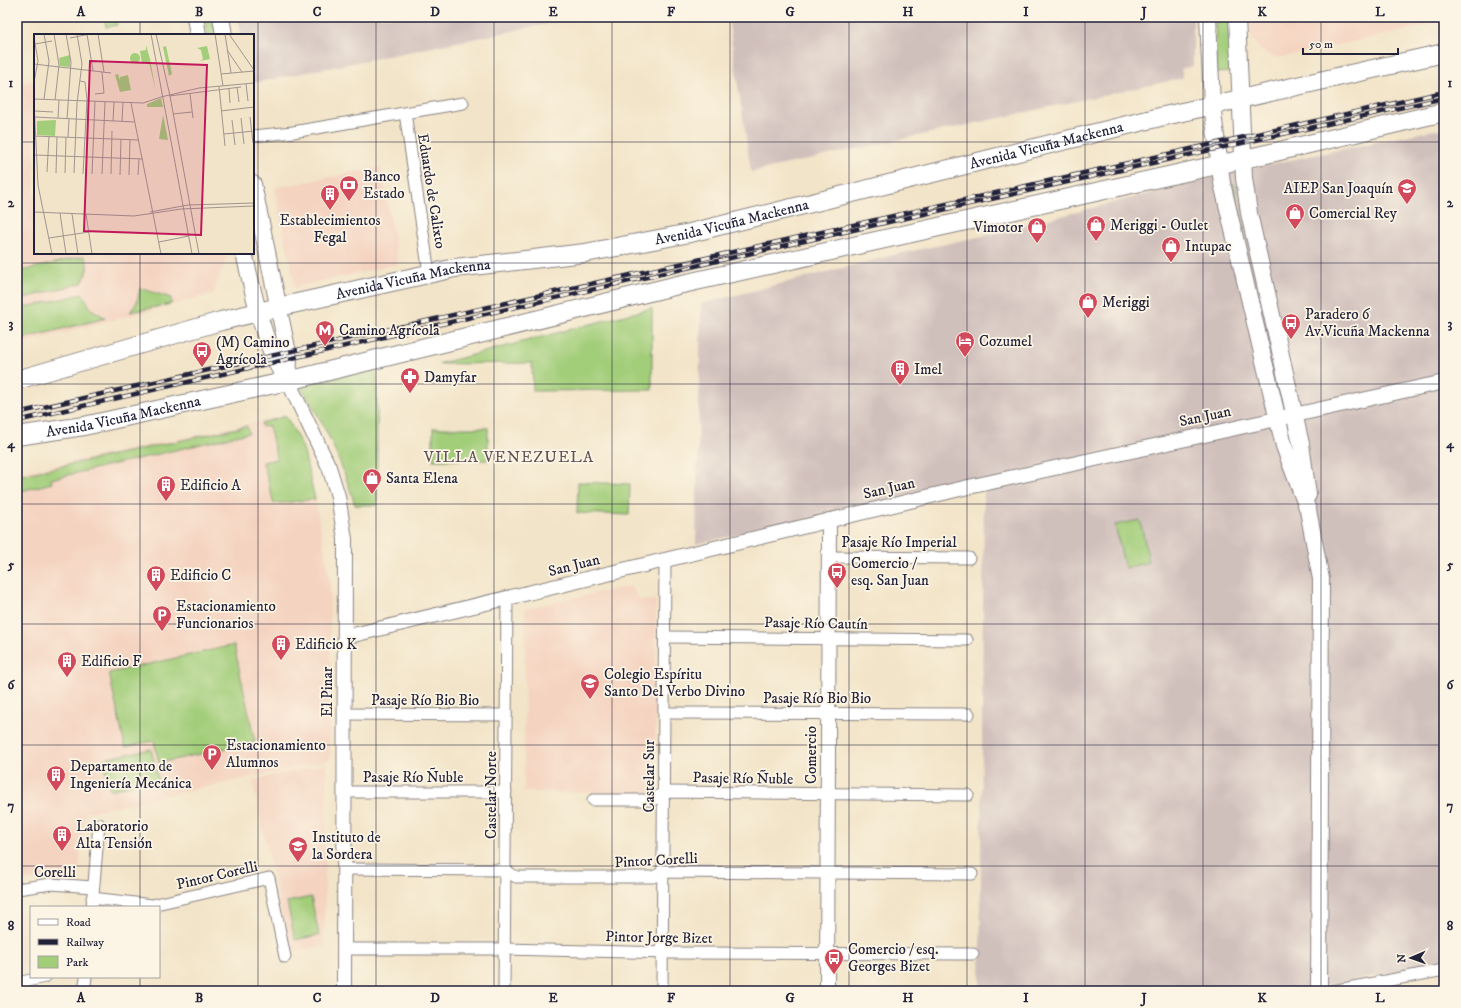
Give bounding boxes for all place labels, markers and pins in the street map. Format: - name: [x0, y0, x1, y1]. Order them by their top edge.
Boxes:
- place label: Banco Estado: [363, 167, 405, 203]
- bank icon: Banco Estado: [338, 174, 360, 202]
- school or university icon: AIEP San Joaquín: [1396, 177, 1418, 205]
- place label: AIEP San Joaquín: [1284, 179, 1393, 198]
- building icon: Establecimientos Fegal: [319, 183, 341, 211]
- shop icon: Comercial Rey: [1284, 202, 1306, 230]
- place label: Comercial Rey: [1309, 204, 1398, 223]
- place label: Establecimientos Fegal: [280, 211, 380, 247]
- shop icon: Meriggi - Outlet: [1085, 214, 1107, 242]
- shop icon: Vimotor: [1026, 216, 1048, 244]
- place label: Meriggi - Outlet: [1110, 216, 1208, 235]
- place label: Vimotor: [973, 218, 1023, 237]
- shop icon: Intupac: [1160, 235, 1182, 263]
- place label: Intupac: [1185, 237, 1232, 256]
- shop icon: Meriggi: [1077, 291, 1099, 319]
- place label: Meriggi: [1102, 293, 1150, 312]
- place label: Paradero 6 Av.Vicuña Mackenna: [1305, 305, 1430, 341]
- bus stop icon: Paradero 6 Av.Vicuña Mackenna: [1280, 312, 1302, 340]
- metro station icon: Camino Agrícola: [314, 319, 336, 347]
- place label: Camino Agrícola: [339, 321, 440, 340]
- hotel icon: Cozumel: [954, 330, 976, 358]
- place label: Cozumel: [979, 332, 1032, 351]
- place label: (M) Camino Agrícola: [216, 333, 289, 369]
- bus stop icon: (M) Camino Agrícola: [191, 340, 213, 368]
- building icon: Imel: [889, 358, 911, 386]
- place label: Imel: [914, 360, 943, 379]
- pharmacy icon: Damyfar: [399, 366, 421, 394]
- place label: Damyfar: [424, 368, 477, 387]
- shop icon: Santa Elena: [361, 467, 383, 495]
- place label: Santa Elena: [386, 469, 459, 488]
- building icon: Edificio A: [155, 474, 177, 502]
- place label: Edificio A: [180, 476, 241, 495]
- place label: Comercio / esq. San Juan: [851, 554, 929, 590]
- bus stop icon: Comercio / esq. San Juan: [826, 561, 848, 589]
- building icon: Edificio C: [145, 564, 167, 592]
- place label: Edificio C: [170, 566, 231, 585]
- place label: Estacionamiento Funcionarios: [176, 597, 276, 633]
- parking icon: Estacionamiento Funcionarios: [151, 604, 173, 632]
- building icon: Edificio K: [270, 633, 292, 661]
- place label: Edificio K: [295, 635, 357, 654]
- building icon: Edificio F: [56, 650, 78, 678]
- place label: Edificio F: [81, 652, 141, 671]
- place label: Colegio Espíritu Santo Del Verbo Divino: [604, 665, 745, 701]
- school or university icon: Colegio Espíritu Santo Del Verbo Divino: [579, 672, 601, 700]
- place label: Estacionamiento Alumnos: [226, 736, 326, 772]
- parking icon: Estacionamiento Alumnos: [201, 743, 223, 771]
- place label: Departamento de Ingeniería Mecánica: [70, 757, 192, 793]
- building icon: Departamento de Ingeniería Mecánica: [45, 764, 67, 792]
- place label: Laboratorio Alta Tensión: [76, 817, 152, 853]
- building icon: Laboratorio Alta Tensión: [51, 824, 73, 852]
- place label: Instituto de la Sordera: [312, 828, 381, 864]
- school or university icon: Instituto de la Sordera: [287, 835, 309, 863]
- place label: Comercio / esq. Georges Bizet: [848, 940, 939, 976]
- bus stop icon: Comercio / esq. Georges Bizet: [823, 947, 845, 975]

